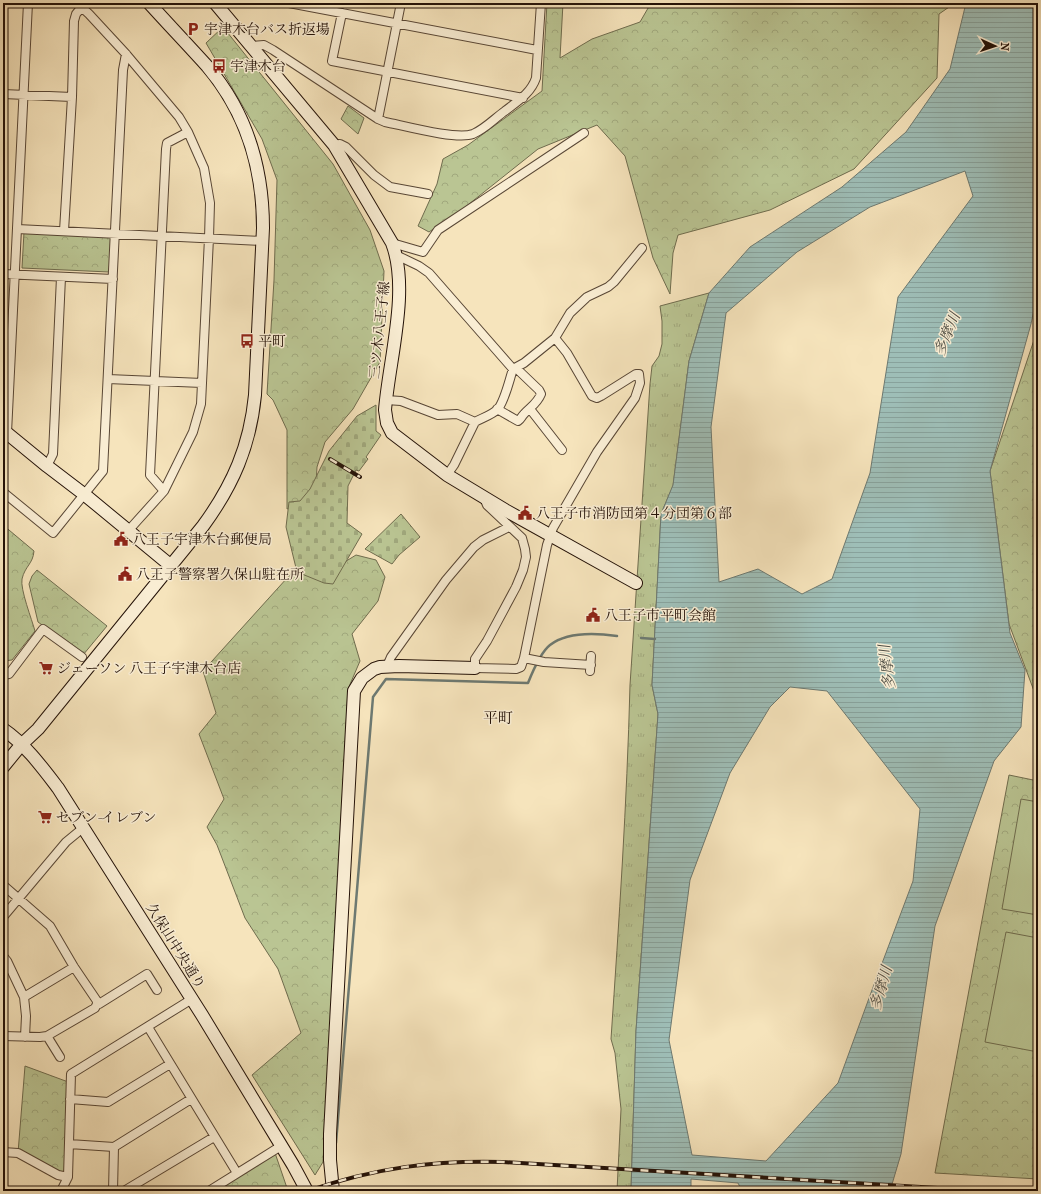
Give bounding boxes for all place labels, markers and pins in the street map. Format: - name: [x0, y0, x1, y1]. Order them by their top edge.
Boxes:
- parking icon: 宇津木台バス折返場: [185, 21, 201, 37]
- place label: 宇津木台バス折返場: [204, 21, 330, 38]
- bus stop icon: 宇津木台: [211, 58, 227, 74]
- place label: 宇津木台: [230, 58, 286, 75]
- bus stop icon: 平町: [239, 333, 255, 349]
- place label: 平町: [258, 333, 286, 350]
- public building icon: 八王子市消防団第４分団第６部: [517, 505, 533, 521]
- place label: 八王子市消防団第４分団第６部: [536, 505, 732, 522]
- public building icon: 八王子宇津木台郵便局: [113, 531, 129, 547]
- place label: 八王子宇津木台郵便局: [132, 531, 272, 548]
- public building icon: 八王子警察署久保山駐在所: [117, 566, 133, 582]
- place label: 八王子警察署久保山駐在所: [136, 566, 304, 583]
- public building icon: 八王子市平町会館: [585, 607, 601, 623]
- place label: 八王子市平町会館: [604, 607, 716, 624]
- supermarket icon: ジェーソン 八王子宇津木台店: [38, 660, 54, 676]
- place label: ジェーソン 八王子宇津木台店: [57, 660, 241, 677]
- supermarket icon: セブン-イレブン: [37, 809, 53, 825]
- place label: セブン-イレブン: [56, 809, 157, 826]

